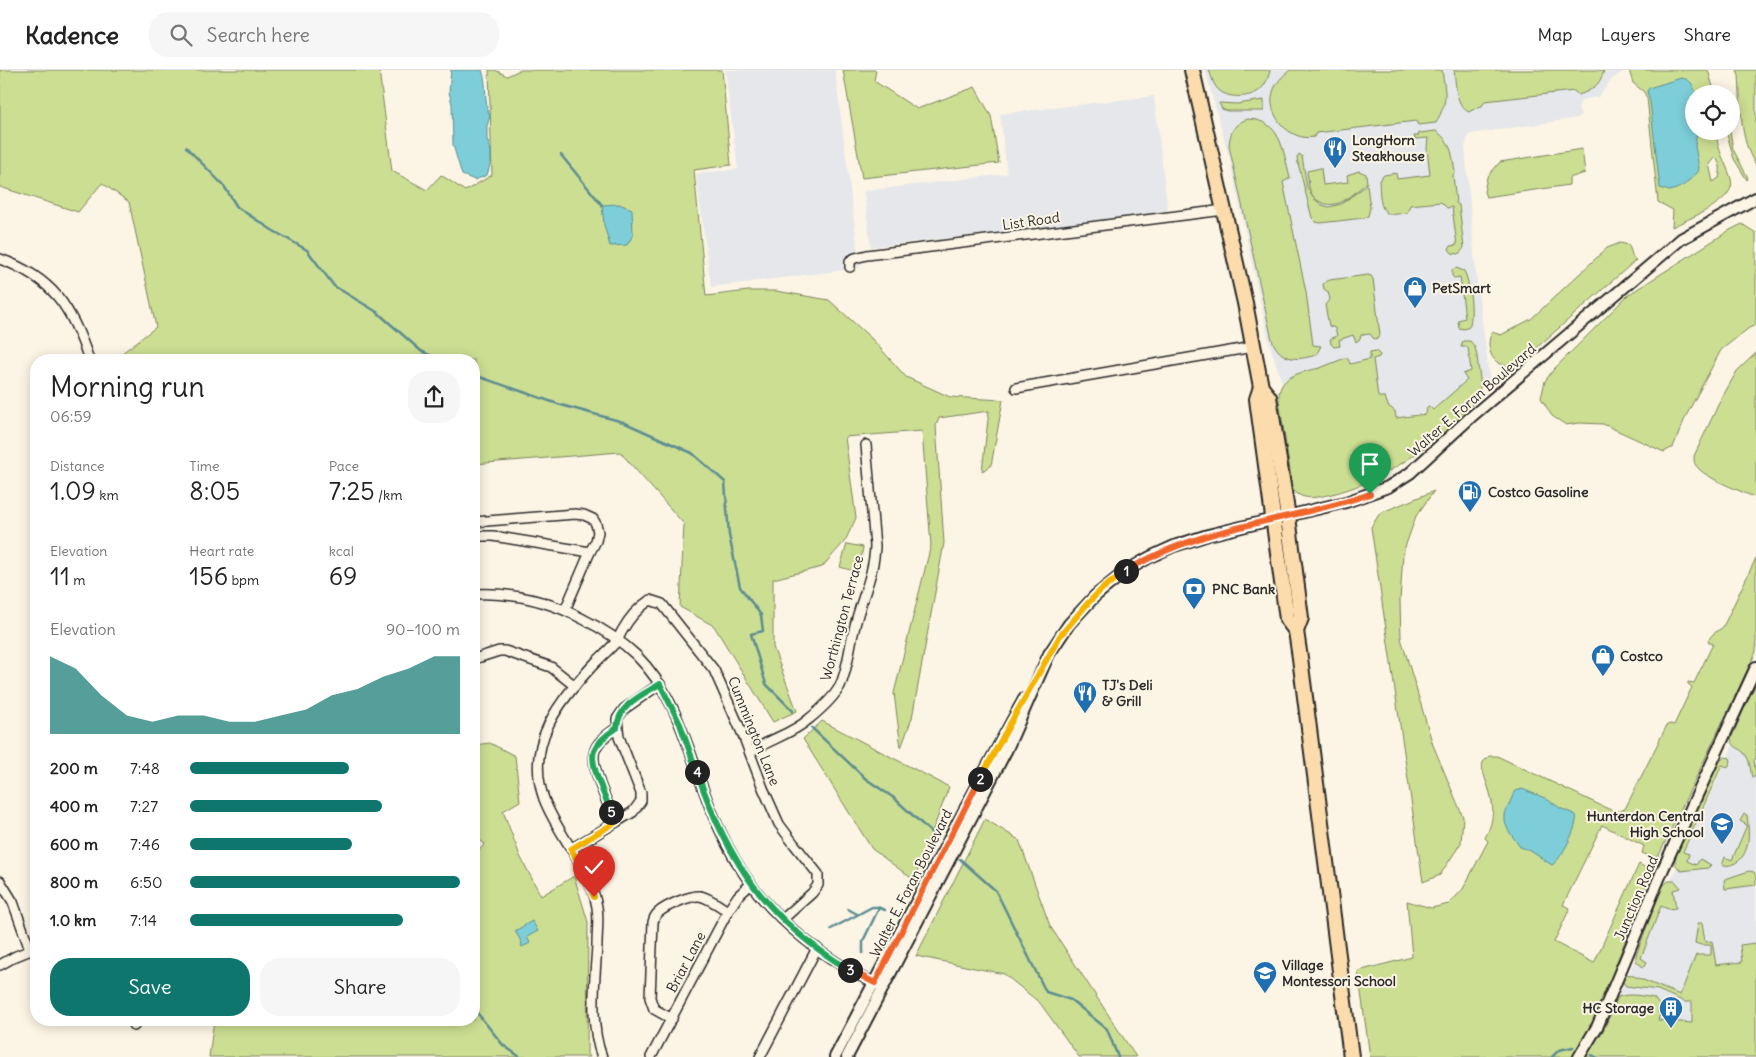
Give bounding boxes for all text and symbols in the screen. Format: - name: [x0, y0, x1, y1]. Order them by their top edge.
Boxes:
- search box: [149, 12, 499, 57]
- text: Kadence: [25, 20, 119, 50]
- icon: search: [167, 21, 195, 49]
- text: Search here: [207, 23, 310, 47]
- text: Map: [1537, 23, 1572, 46]
- text: Layers: [1600, 23, 1656, 46]
- text: Share: [1684, 23, 1731, 46]
- map controls: [1685, 85, 1740, 140]
- button: locate: [1685, 85, 1740, 140]
- place label: LongHorn Steakhouse: [1352, 131, 1425, 165]
- restaurant icon: LongHorn Steakhouse: [1322, 135, 1348, 169]
- street label: List Road: [1001, 208, 1061, 234]
- shop icon: PetSmart: [1402, 275, 1428, 309]
- place label: PetSmart: [1432, 279, 1491, 297]
- street label: Walter E. Foran Boulevard: [1404, 340, 1540, 460]
- text: Morning run: [50, 369, 205, 405]
- button: share: [408, 371, 460, 423]
- text: 06:59: [50, 406, 92, 426]
- pin: [1349, 443, 1391, 494]
- icon: arrive: [1356, 450, 1384, 478]
- text: Distance: [50, 457, 105, 475]
- text: Time: [189, 457, 220, 475]
- text: Pace: [329, 457, 359, 475]
- text: 1.09: [50, 475, 96, 507]
- text: 8:05: [189, 475, 240, 507]
- text: 7:25: [329, 475, 375, 507]
- fuel station icon: Costco Gasoline: [1457, 479, 1483, 513]
- place label: Costco Gasoline: [1488, 483, 1589, 501]
- text: km: [96, 486, 119, 504]
- text: /km: [375, 486, 402, 504]
- text: Elevation: [50, 542, 107, 560]
- text: Heart rate: [189, 542, 254, 560]
- text: kcal: [329, 542, 354, 560]
- street label: Worthington Terrace: [817, 553, 867, 683]
- pin: 1: [1114, 558, 1138, 584]
- text: 11: [50, 560, 70, 592]
- text: 156: [189, 560, 228, 592]
- text: 69: [329, 560, 357, 592]
- text: 1: [1124, 562, 1129, 580]
- text: m: [70, 571, 85, 589]
- text: bpm: [228, 571, 259, 589]
- bank icon: PNC Bank: [1181, 576, 1207, 610]
- place label: PNC Bank: [1212, 580, 1275, 598]
- text: Elevation: [50, 619, 116, 639]
- text: 90–100 m: [386, 619, 460, 639]
- shop icon: Costco: [1590, 643, 1616, 677]
- place label: Costco: [1620, 647, 1663, 665]
- street label: Cummington Lane: [724, 674, 784, 788]
- place label: TJ's Deli & Grill: [1102, 676, 1153, 710]
- restaurant icon: TJ's Deli & Grill: [1072, 680, 1098, 714]
- text: 200 m: [50, 758, 98, 778]
- text: 7:48: [130, 758, 160, 778]
- pin: 4: [684, 760, 710, 784]
- text: 4: [693, 763, 702, 781]
- pin: 2: [968, 766, 992, 792]
- text: 2: [977, 770, 984, 788]
- text: 400 m: [50, 796, 98, 816]
- text: 7:27: [130, 796, 158, 816]
- pin: 5: [598, 800, 624, 824]
- text: 5: [607, 803, 616, 821]
- street label: Walter E. Foran Boulevard: [866, 806, 956, 960]
- place label: Hunterdon Central High School: [1587, 807, 1704, 841]
- school or university icon: Hunterdon Central High School: [1709, 811, 1735, 845]
- text: 600 m: [50, 834, 98, 854]
- text: 7:46: [130, 834, 160, 854]
- pin: [573, 846, 615, 897]
- icon: check: [580, 853, 608, 881]
- street label: Junction Road: [1610, 853, 1662, 943]
- text: 800 m: [50, 872, 98, 892]
- text: 6:50: [130, 872, 163, 892]
- text: 1.0 km: [50, 910, 96, 930]
- text: 7:14: [130, 910, 157, 930]
- street label: Briar Lane: [663, 929, 709, 995]
- place label: Village Montessori School: [1282, 956, 1396, 990]
- button: Save: [50, 958, 250, 1016]
- button: Share: [260, 958, 460, 1016]
- pin: 3: [838, 958, 862, 982]
- school or university icon: Village Montessori School: [1252, 960, 1278, 994]
- text: 3: [847, 961, 854, 979]
- building icon: HC Storage: [1658, 995, 1684, 1029]
- place label: HC Storage: [1582, 999, 1654, 1017]

